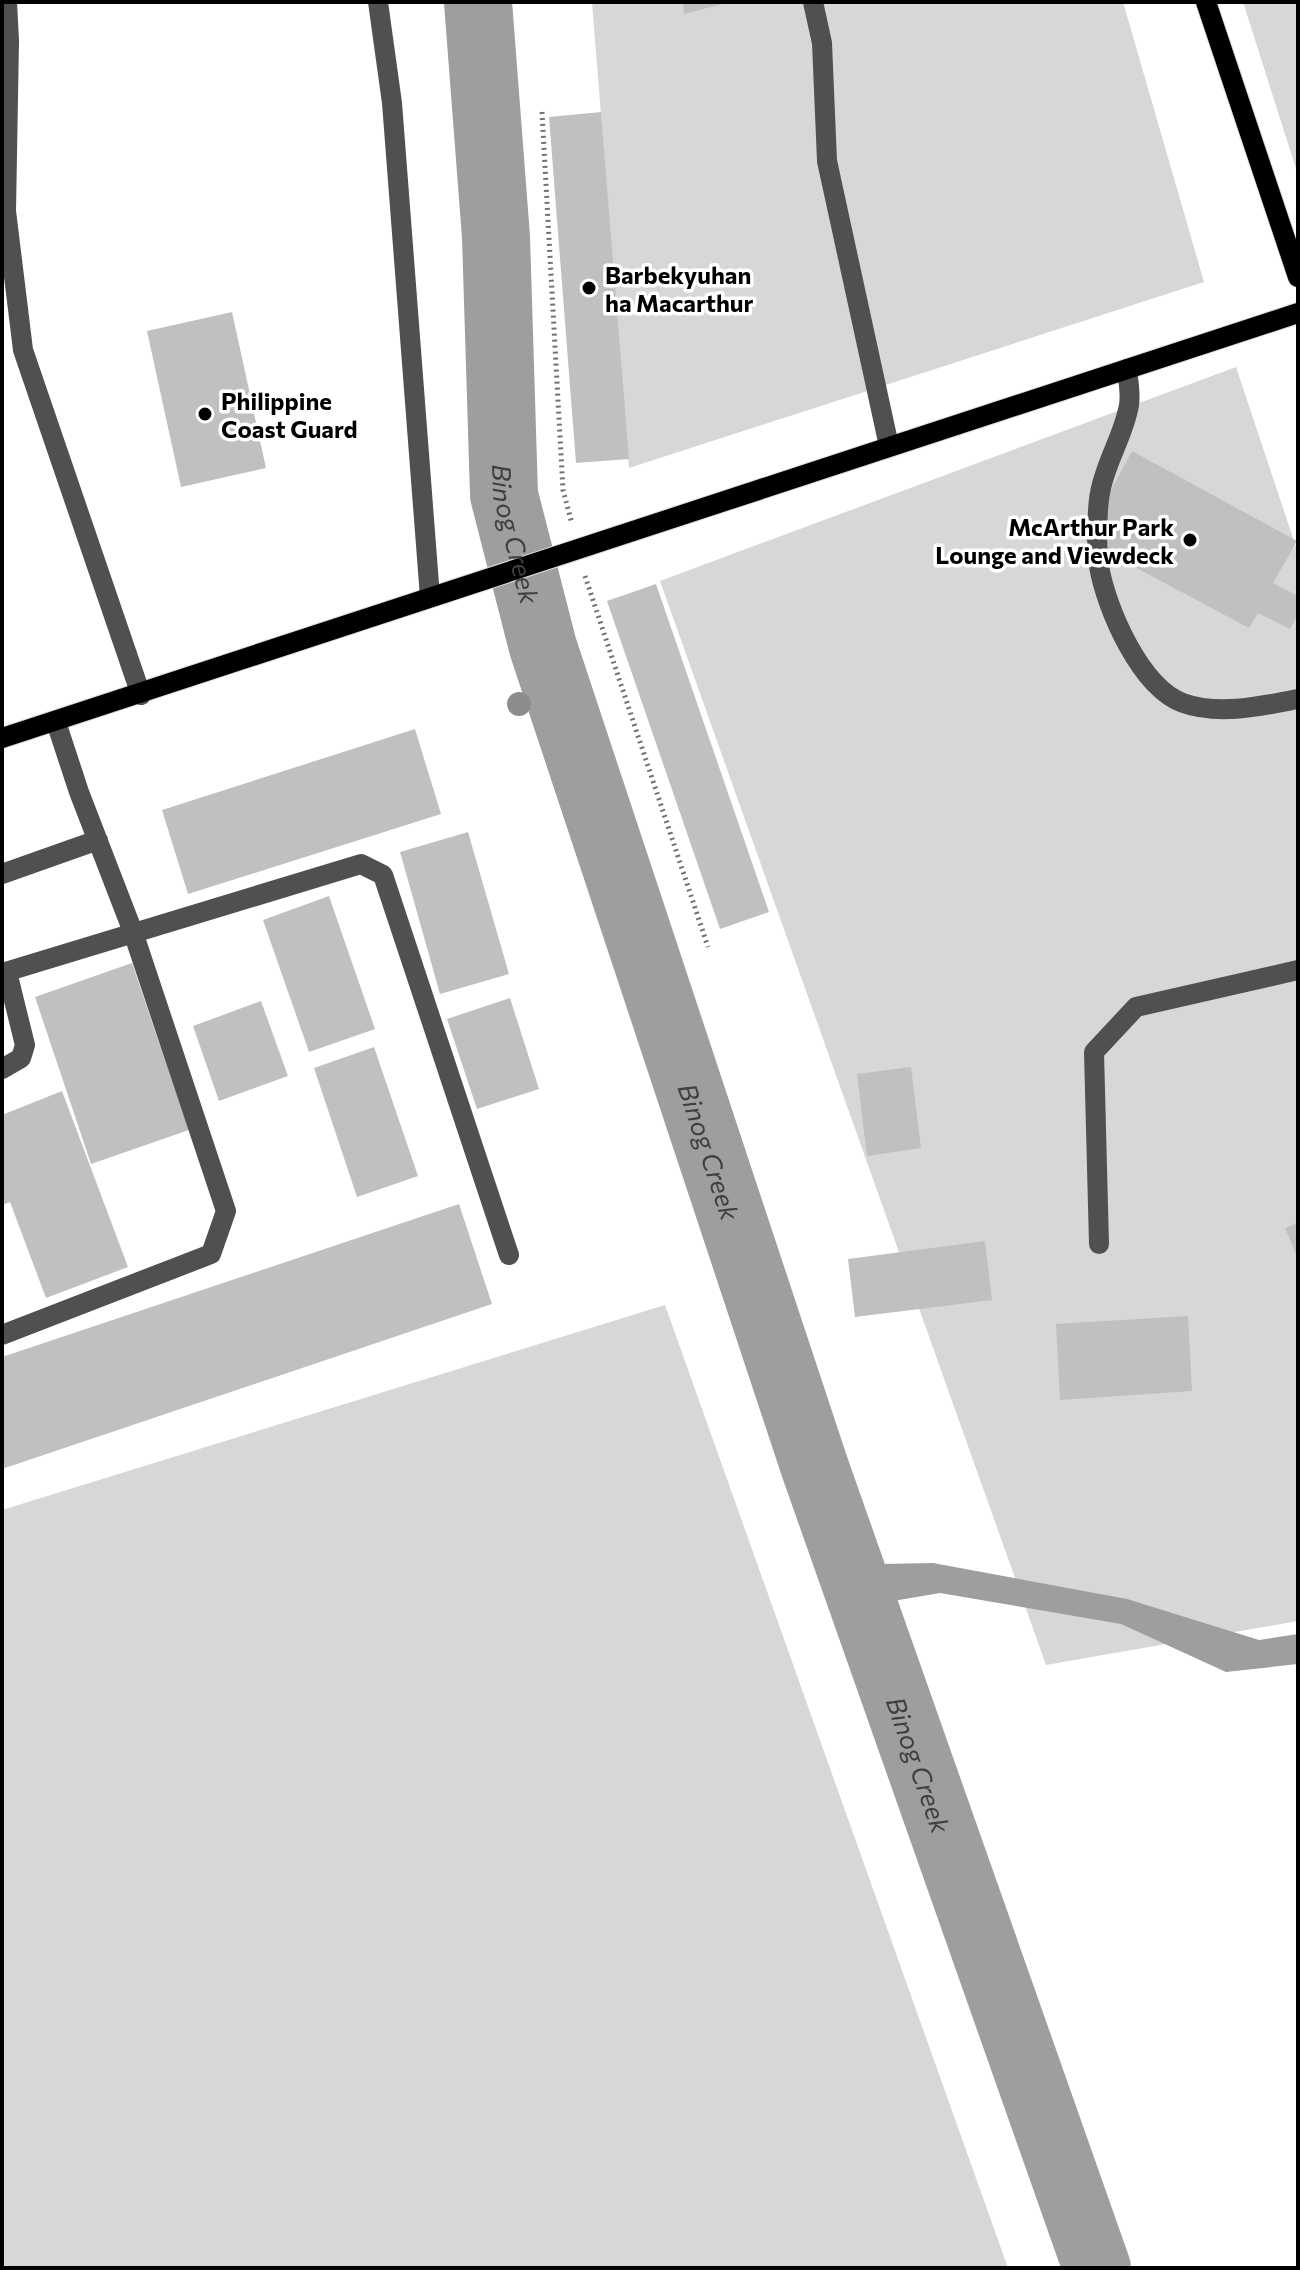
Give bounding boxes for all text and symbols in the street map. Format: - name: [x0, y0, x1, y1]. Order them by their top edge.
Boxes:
- place label: Barbekyuhan ha Macarthur: [605, 260, 754, 317]
- marker: Barbekyuhan ha Macarthur: [580, 279, 598, 297]
- place label: Philippine Coast Guard: [221, 386, 358, 443]
- marker: Philippine Coast Guard: [196, 405, 214, 423]
- water label: Binog Creek: [488, 464, 547, 608]
- place label: McArthur Park Lounge and Viewdeck: [935, 512, 1174, 569]
- marker: McArthur Park Lounge and Viewdeck: [1181, 531, 1199, 549]
- water label: Binog Creek: [673, 1079, 747, 1225]
- water label: Binog Creek: [881, 1692, 958, 1838]

